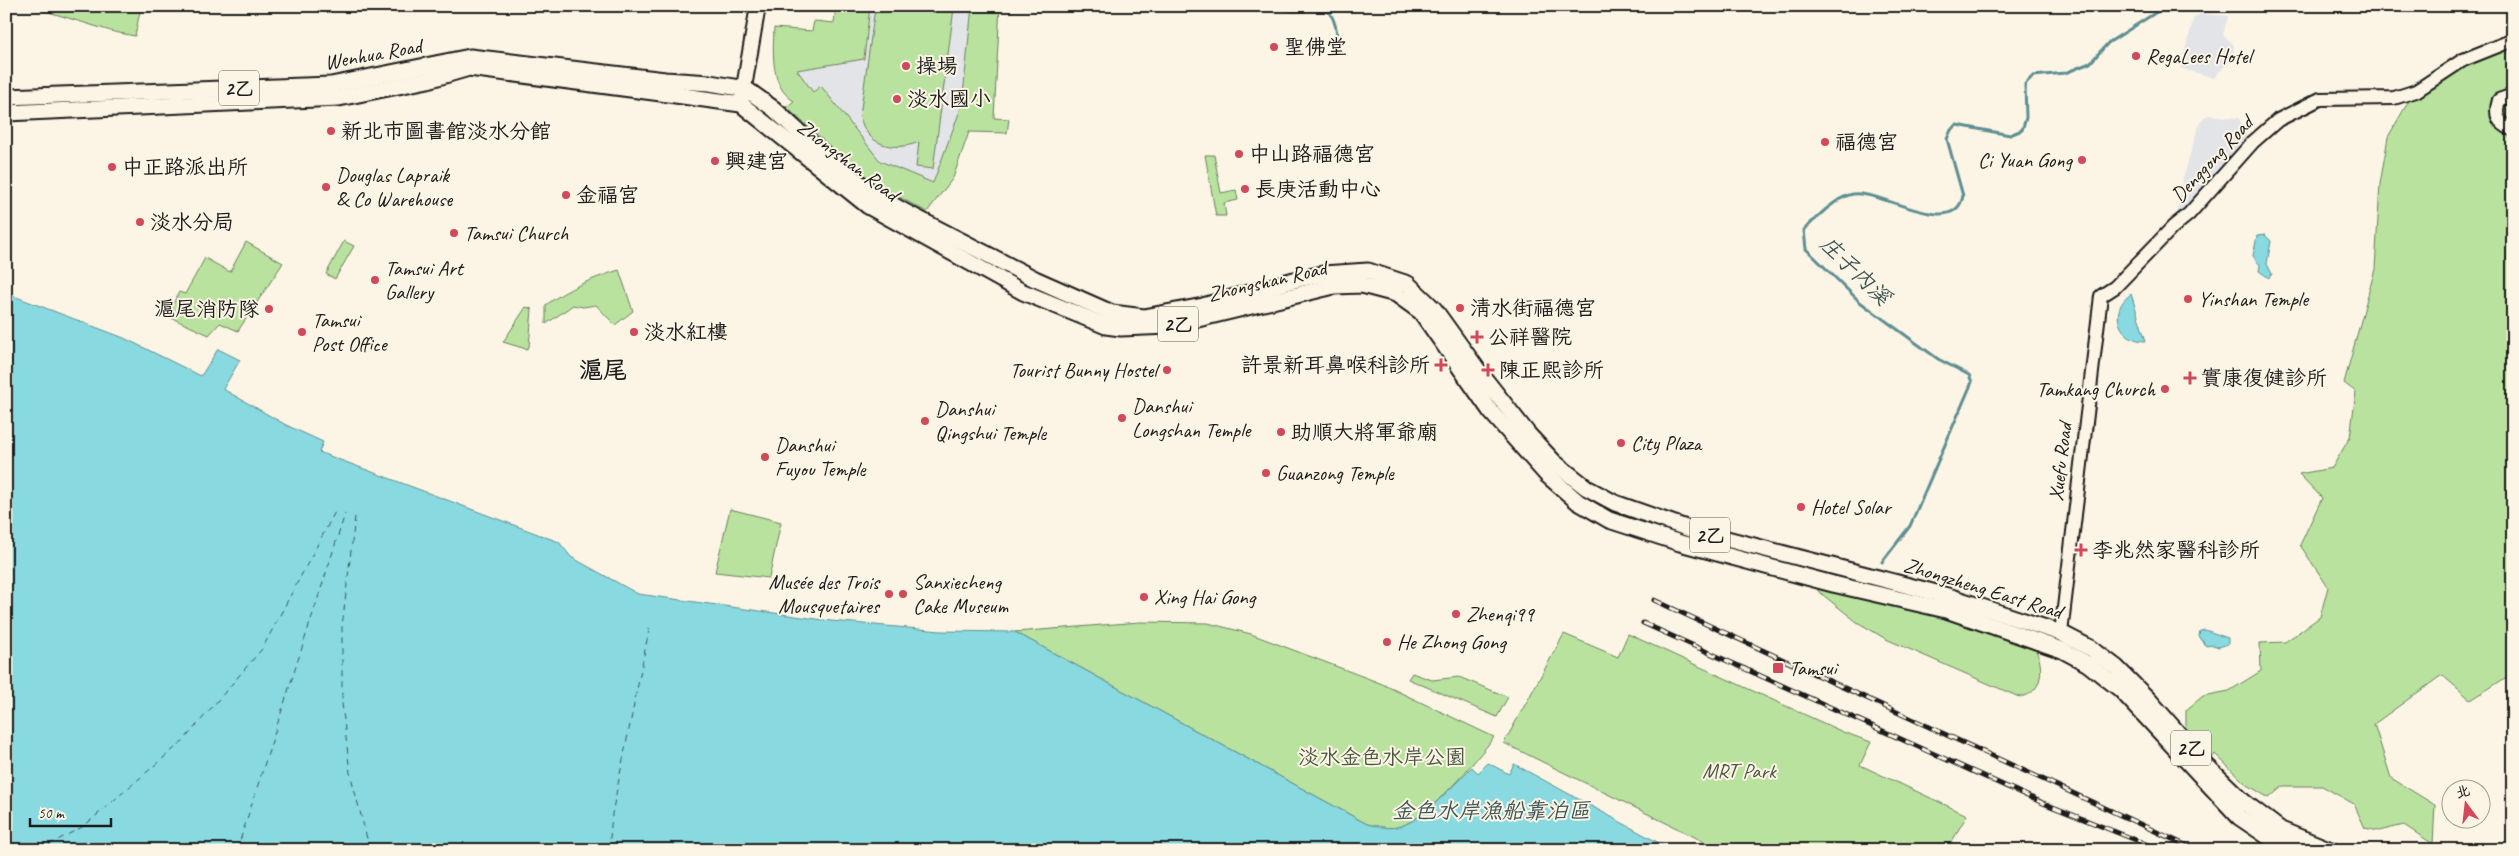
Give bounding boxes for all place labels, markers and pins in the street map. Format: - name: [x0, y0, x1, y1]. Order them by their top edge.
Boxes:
- place label: 聖佛堂: [1284, 34, 1347, 60]
- marker: 聖佛堂: [1268, 41, 1280, 53]
- place label: RegaLees Hotel: [2146, 43, 2255, 69]
- marker: RegaLees Hotel: [2130, 50, 2142, 62]
- place label: 操場: [916, 53, 958, 79]
- marker: 操場: [900, 60, 912, 72]
- place label: 淡水國小: [907, 86, 991, 112]
- marker: 淡水國小: [891, 93, 903, 105]
- place label: 新北市圖書館淡水分館: [341, 118, 551, 144]
- marker: 新北市圖書館淡水分館: [325, 125, 337, 137]
- place label: 福德宮: [1835, 129, 1898, 155]
- marker: 福德宮: [1819, 136, 1831, 148]
- place label: 中山路福德宮: [1249, 141, 1375, 167]
- place label: Ci Yuan Gong: [1978, 147, 2074, 173]
- place label: 興建宮: [725, 148, 788, 174]
- marker: 中山路福德宮: [1233, 148, 1245, 160]
- place label: 中正路派出所: [122, 154, 248, 180]
- marker: Ci Yuan Gong: [2076, 154, 2088, 166]
- marker: 興建宮: [709, 155, 721, 167]
- marker: 中正路派出所: [106, 161, 118, 173]
- place label: Douglas Lapraik & Co Warehouse: [336, 162, 453, 212]
- place label: 長庚活動中心: [1255, 176, 1381, 202]
- marker: Douglas Lapraik & Co Warehouse: [320, 181, 332, 193]
- place label: 金福宮: [576, 182, 639, 208]
- marker: 長庚活動中心: [1239, 183, 1251, 195]
- marker: 金福宮: [560, 189, 572, 201]
- place label: 淡水分局: [150, 209, 234, 235]
- marker: 淡水分局: [134, 216, 146, 228]
- place label: Tamsui Church: [464, 220, 569, 246]
- marker: Tamsui Church: [448, 227, 460, 239]
- place label: Tamsui Art Gallery: [385, 255, 465, 305]
- marker: Tamsui Art Gallery: [369, 274, 381, 286]
- place label: Yinshan Temple: [2198, 286, 2310, 312]
- marker: Yinshan Temple: [2182, 293, 2194, 305]
- place label: 清水街福德宮: [1470, 295, 1596, 321]
- place label: 滬尾消防隊: [154, 296, 259, 322]
- marker: 清水街福德宮: [1454, 302, 1466, 314]
- marker: 滬尾消防隊: [263, 303, 275, 315]
- place label: Tamsui Post Office: [312, 307, 389, 357]
- place label: 淡水紅樓: [644, 319, 728, 345]
- place label: 公祥醫院: [1488, 324, 1572, 350]
- marker: Tamsui Post Office: [296, 326, 308, 338]
- marker: 淡水紅樓: [628, 326, 640, 338]
- marker: 公祥醫院: [1470, 330, 1484, 344]
- place label: 許景新耳鼻喉科診所: [1241, 352, 1430, 378]
- place label: Tourist Bunny Hostel: [1010, 357, 1160, 383]
- place label: 陳正煕診所: [1499, 357, 1604, 383]
- marker: 許景新耳鼻喉科診所: [1434, 358, 1448, 372]
- marker: 陳正煕診所: [1481, 363, 1495, 377]
- marker: Tourist Bunny Hostel: [1161, 364, 1173, 376]
- place label: 實康復健診所: [2201, 365, 2327, 391]
- marker: 實康復健診所: [2183, 371, 2197, 385]
- place label: Tamkang Church: [2036, 376, 2156, 402]
- marker: Tamkang Church: [2159, 383, 2171, 395]
- place label: Danshui Longshan Temple: [1132, 393, 1253, 443]
- place label: Danshui Qingshui Temple: [935, 396, 1047, 446]
- marker: Danshui Longshan Temple: [1116, 412, 1128, 424]
- marker: Danshui Qingshui Temple: [919, 415, 931, 427]
- place label: 助順大將軍爺廟: [1291, 419, 1438, 445]
- marker: 助順大將軍爺廟: [1275, 426, 1287, 438]
- place label: City Plaza: [1631, 430, 1704, 456]
- place label: Danshui Fuyou Temple: [775, 432, 867, 482]
- marker: City Plaza: [1615, 437, 1627, 449]
- marker: Danshui Fuyou Temple: [759, 451, 771, 463]
- place label: Guanzong Temple: [1276, 460, 1395, 486]
- marker: Guanzong Temple: [1260, 467, 1272, 479]
- place label: Hotel Solar: [1811, 494, 1893, 520]
- marker: Hotel Solar: [1795, 501, 1807, 513]
- place label: 李兆然家醫科診所: [2092, 537, 2260, 563]
- marker: 李兆然家醫科診所: [2074, 543, 2088, 557]
- place label: Musée des Trois Mousquetaires: [768, 569, 881, 619]
- place label: Sanxiecheng Cake Museum: [913, 569, 1009, 619]
- place label: Xing Hai Gong: [1154, 584, 1257, 610]
- marker: Musée des Trois Mousquetaires: [883, 588, 895, 600]
- marker: Sanxiecheng Cake Museum: [897, 588, 909, 600]
- marker: Xing Hai Gong: [1138, 591, 1150, 603]
- place label: Zhenqi99: [1466, 601, 1535, 627]
- marker: Zhenqi99: [1450, 608, 1462, 620]
- place label: He Zhong Gong: [1397, 629, 1507, 655]
- marker: He Zhong Gong: [1381, 636, 1393, 648]
- place label: Tamsui: [1789, 655, 1840, 681]
- marker: Tamsui: [1771, 661, 1785, 675]

